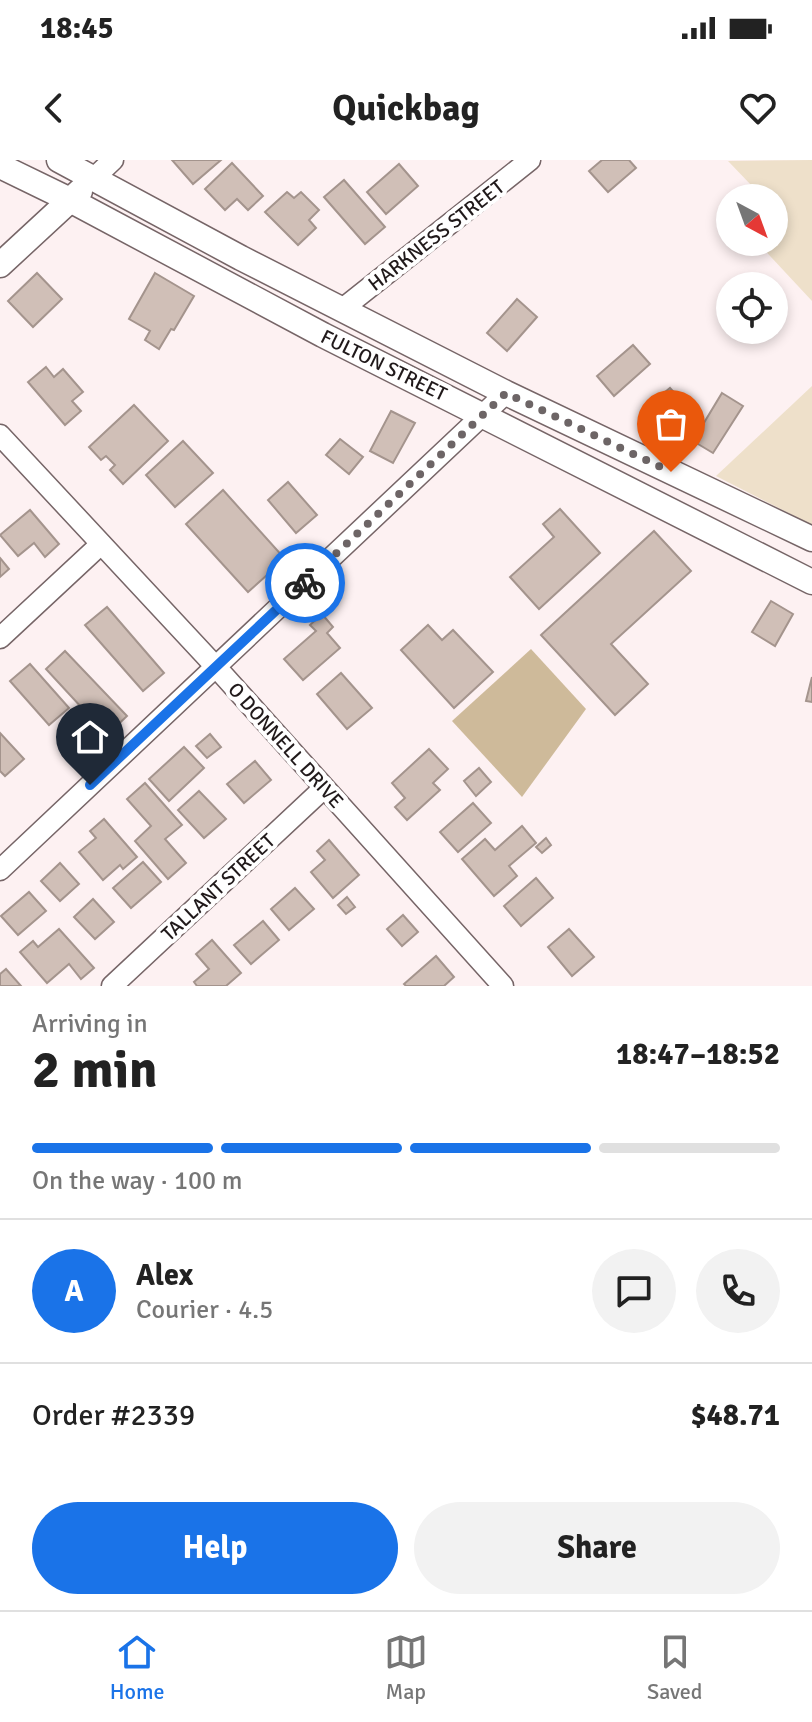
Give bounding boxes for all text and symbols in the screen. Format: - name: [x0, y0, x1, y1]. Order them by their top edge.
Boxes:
- text: 18:45: [40, 10, 114, 47]
- icon: back: [32, 86, 76, 130]
- text: Quickbag: [332, 86, 480, 131]
- icon: heart: [736, 86, 780, 130]
- street label: HARKNESS STREET: [363, 174, 510, 296]
- north arrow: [716, 184, 788, 256]
- map controls: [716, 184, 788, 344]
- button: locate: [716, 272, 788, 344]
- street label: FULTON STREET: [317, 324, 451, 407]
- pin: [637, 390, 705, 472]
- icon: bag: [649, 402, 693, 446]
- courier: [265, 543, 345, 623]
- icon: bike: [283, 561, 327, 605]
- street label: O DONNELL DRIVE: [223, 677, 349, 813]
- pin: [56, 703, 124, 785]
- icon: home: [68, 715, 112, 759]
- street label: TALLANT STREET: [156, 828, 280, 946]
- text: Arriving in: [32, 1008, 148, 1040]
- text: 18:47–18:52: [616, 1036, 780, 1073]
- text: 2 min: [32, 1038, 158, 1102]
- text: On the way · 100 m: [32, 1165, 242, 1197]
- button: chat: [592, 1249, 676, 1333]
- button: phone: [696, 1249, 780, 1333]
- text: Alex: [136, 1257, 193, 1294]
- text: A: [64, 1273, 84, 1310]
- text: Courier · 4.5: [136, 1294, 273, 1326]
- text: Order #2339: [32, 1397, 195, 1434]
- text: $48.71: [690, 1397, 780, 1434]
- button: Help: [32, 1502, 398, 1594]
- button: Share: [414, 1502, 780, 1594]
- tab: Home: [110, 1630, 164, 1705]
- tab: Map: [384, 1630, 428, 1705]
- tab: Saved: [647, 1630, 702, 1705]

